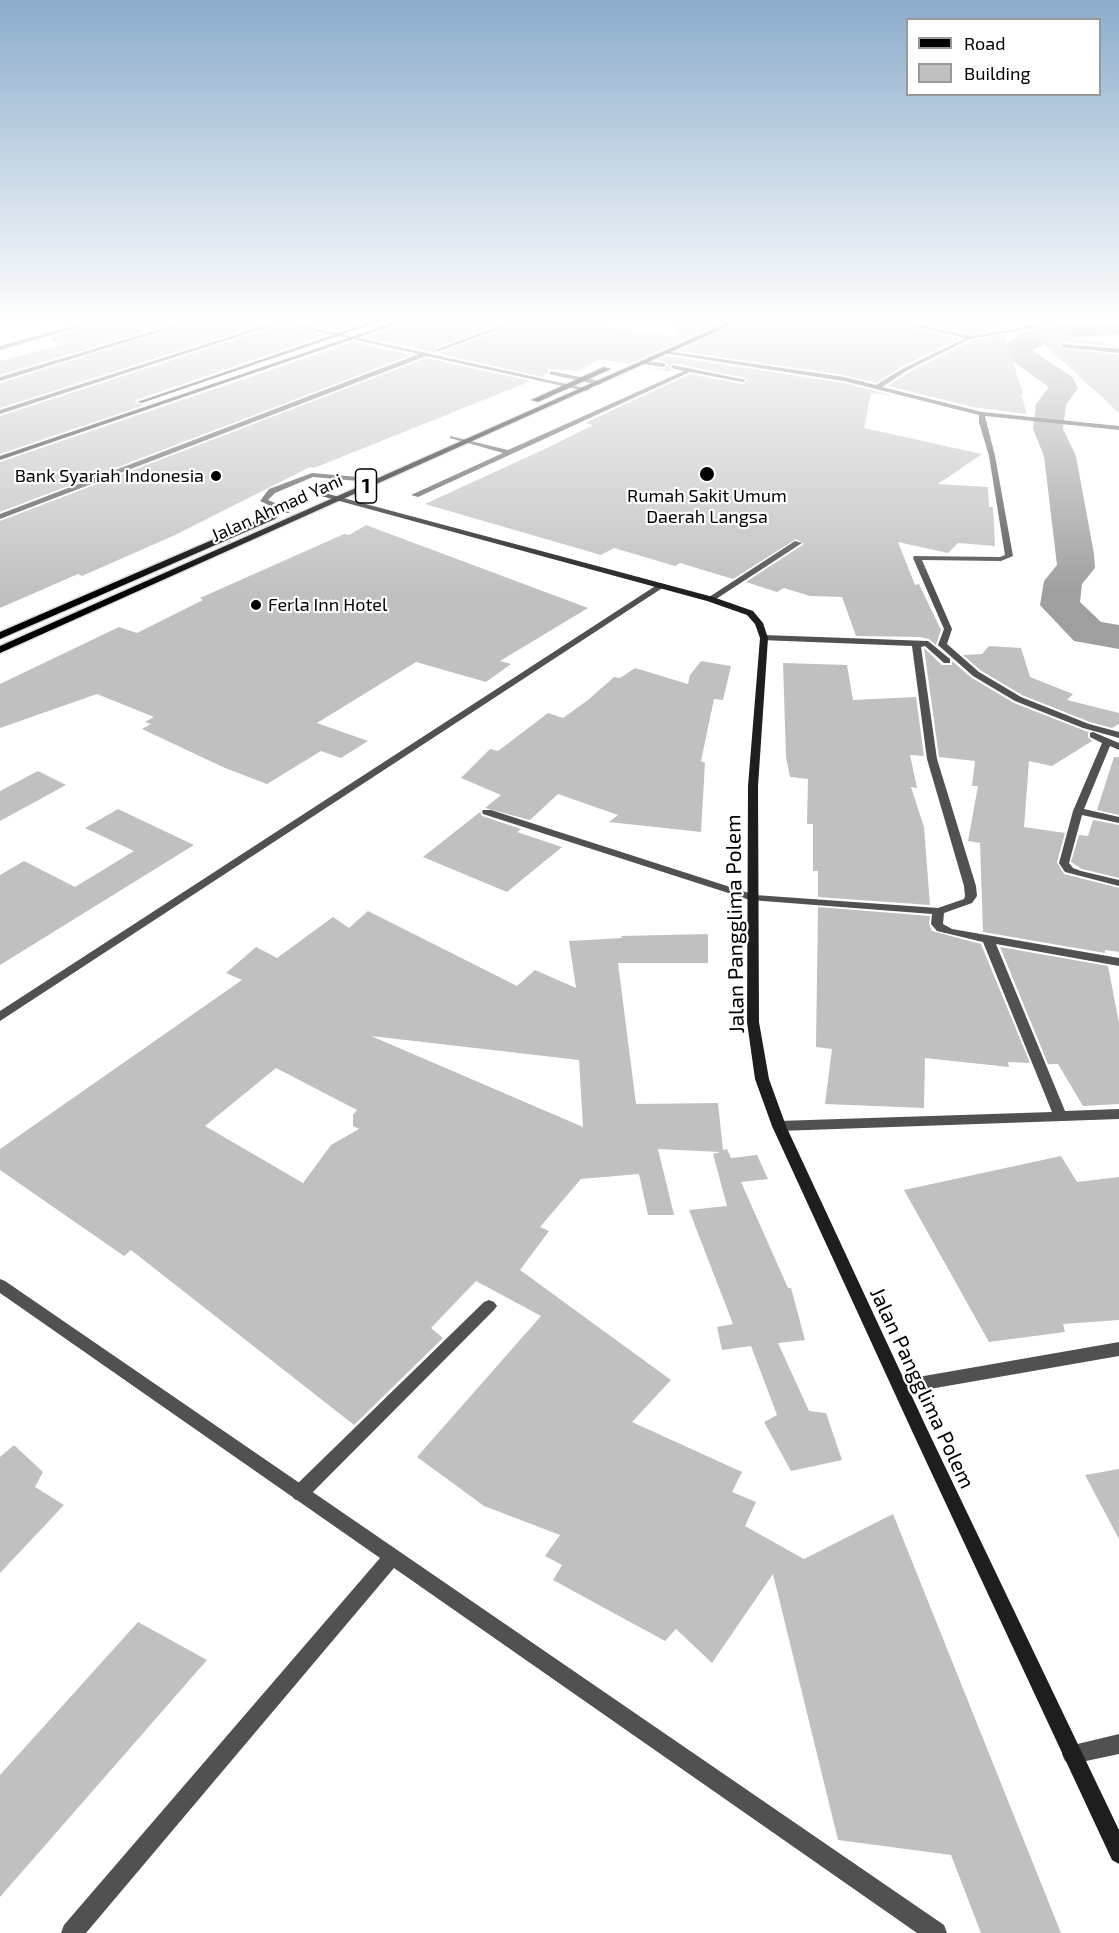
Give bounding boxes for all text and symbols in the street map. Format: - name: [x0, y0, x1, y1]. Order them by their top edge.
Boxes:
- legend: [906, 18, 1101, 96]
- text: Road: [964, 32, 1005, 54]
- text: Building: [964, 62, 1031, 84]
- place label: Bank Syariah Indonesia: [15, 465, 204, 487]
- marker: Rumah Sakit Umum Daerah Langsa: [698, 465, 716, 483]
- street label: Jalan Ahmad Yani: [208, 469, 346, 547]
- marker: Bank Syariah Indonesia: [209, 469, 223, 483]
- road number: 1: [356, 469, 376, 503]
- place label: Rumah Sakit Umum Daerah Langsa: [627, 485, 787, 528]
- place label: Ferla Inn Hotel: [268, 594, 387, 616]
- marker: Ferla Inn Hotel: [249, 598, 263, 612]
- street label: Jalan Pangglima Polem: [720, 814, 750, 1034]
- street label: Jalan Pangglima Polem: [864, 1283, 980, 1493]

